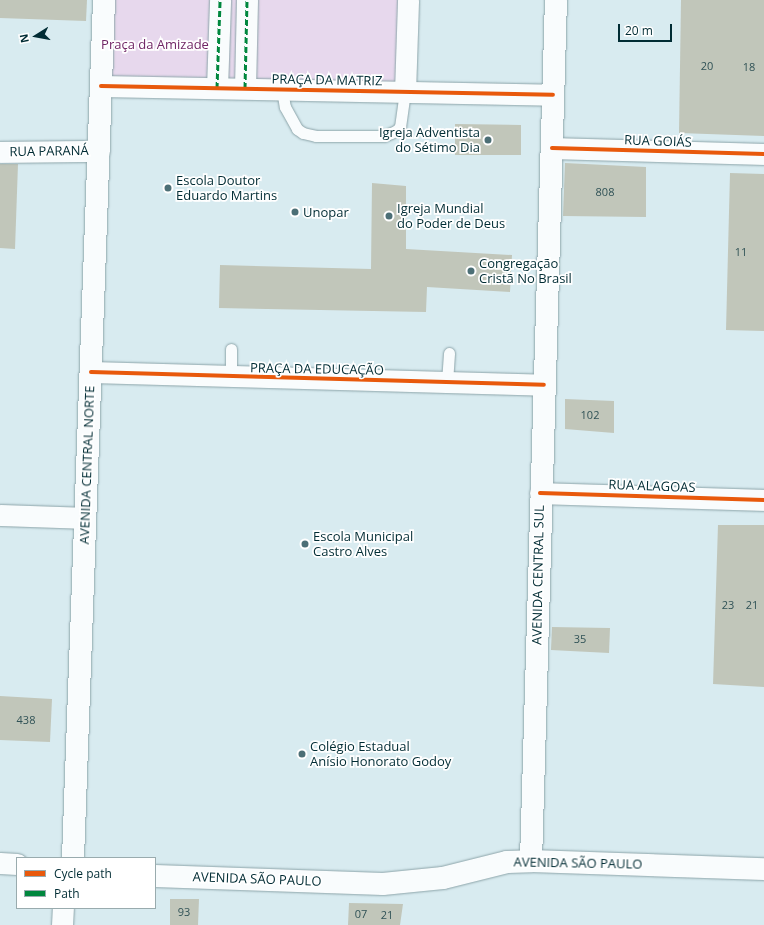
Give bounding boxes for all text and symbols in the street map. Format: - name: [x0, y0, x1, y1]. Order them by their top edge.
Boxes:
- north arrow: [16, 16, 56, 56]
- scale bar: [620, 16, 674, 42]
- text: 20 m: [625, 22, 653, 39]
- text: N: [16, 33, 32, 44]
- park label: Praça da Amizade: [101, 36, 209, 52]
- house number: 20: [701, 59, 713, 73]
- house number: 18: [743, 60, 755, 74]
- street label: PRAÇA DA MATRIZ: [271, 71, 383, 89]
- place label: Igreja Adventista do Sétimo Dia: [379, 125, 480, 156]
- street label: RUA GOIÁS: [624, 132, 692, 150]
- marker: Igreja Adventista do Sétimo Dia: [483, 135, 493, 145]
- street label: RUA PARANÁ: [9, 143, 89, 159]
- place label: Escola Doutor Eduardo Martins: [176, 173, 277, 204]
- marker: Escola Doutor Eduardo Martins: [163, 183, 173, 193]
- house number: 808: [596, 185, 614, 199]
- place label: Igreja Mundial do Poder de Deus: [397, 201, 505, 232]
- place label: Unopar: [303, 204, 349, 220]
- marker: Unopar: [290, 207, 300, 217]
- marker: Igreja Mundial do Poder de Deus: [384, 211, 394, 221]
- house number: 11: [735, 245, 747, 259]
- place label: Congregação Cristã No Brasil: [479, 256, 572, 287]
- marker: Congregação Cristã No Brasil: [466, 266, 476, 276]
- street label: PRAÇA DA EDUCAÇÃO: [250, 360, 384, 378]
- street label: AVENIDA CENTRAL NORTE: [76, 385, 98, 545]
- house number: 102: [581, 408, 599, 422]
- street label: RUA ALAGOAS: [608, 477, 696, 495]
- street label: AVENIDA CENTRAL SUL: [529, 505, 547, 645]
- place label: Escola Municipal Castro Alves: [313, 529, 413, 560]
- marker: Escola Municipal Castro Alves: [300, 539, 310, 549]
- house number: 23: [722, 598, 734, 612]
- house number: 21: [746, 598, 758, 612]
- house number: 35: [574, 632, 586, 646]
- house number: 438: [17, 713, 35, 727]
- place label: Colégio Estadual Anísio Honorato Godoy: [310, 739, 451, 770]
- marker: Colégio Estadual Anísio Honorato Godoy: [297, 749, 307, 759]
- street label: AVENIDA SÃO PAULO: [513, 854, 643, 872]
- legend: [16, 857, 156, 909]
- text: Cycle path: [54, 865, 112, 882]
- street label: AVENIDA SÃO PAULO: [192, 869, 322, 889]
- text: Path: [54, 885, 80, 902]
- house number: 93: [178, 905, 190, 919]
- house number: 07: [355, 907, 367, 921]
- house number: 21: [381, 908, 393, 922]

